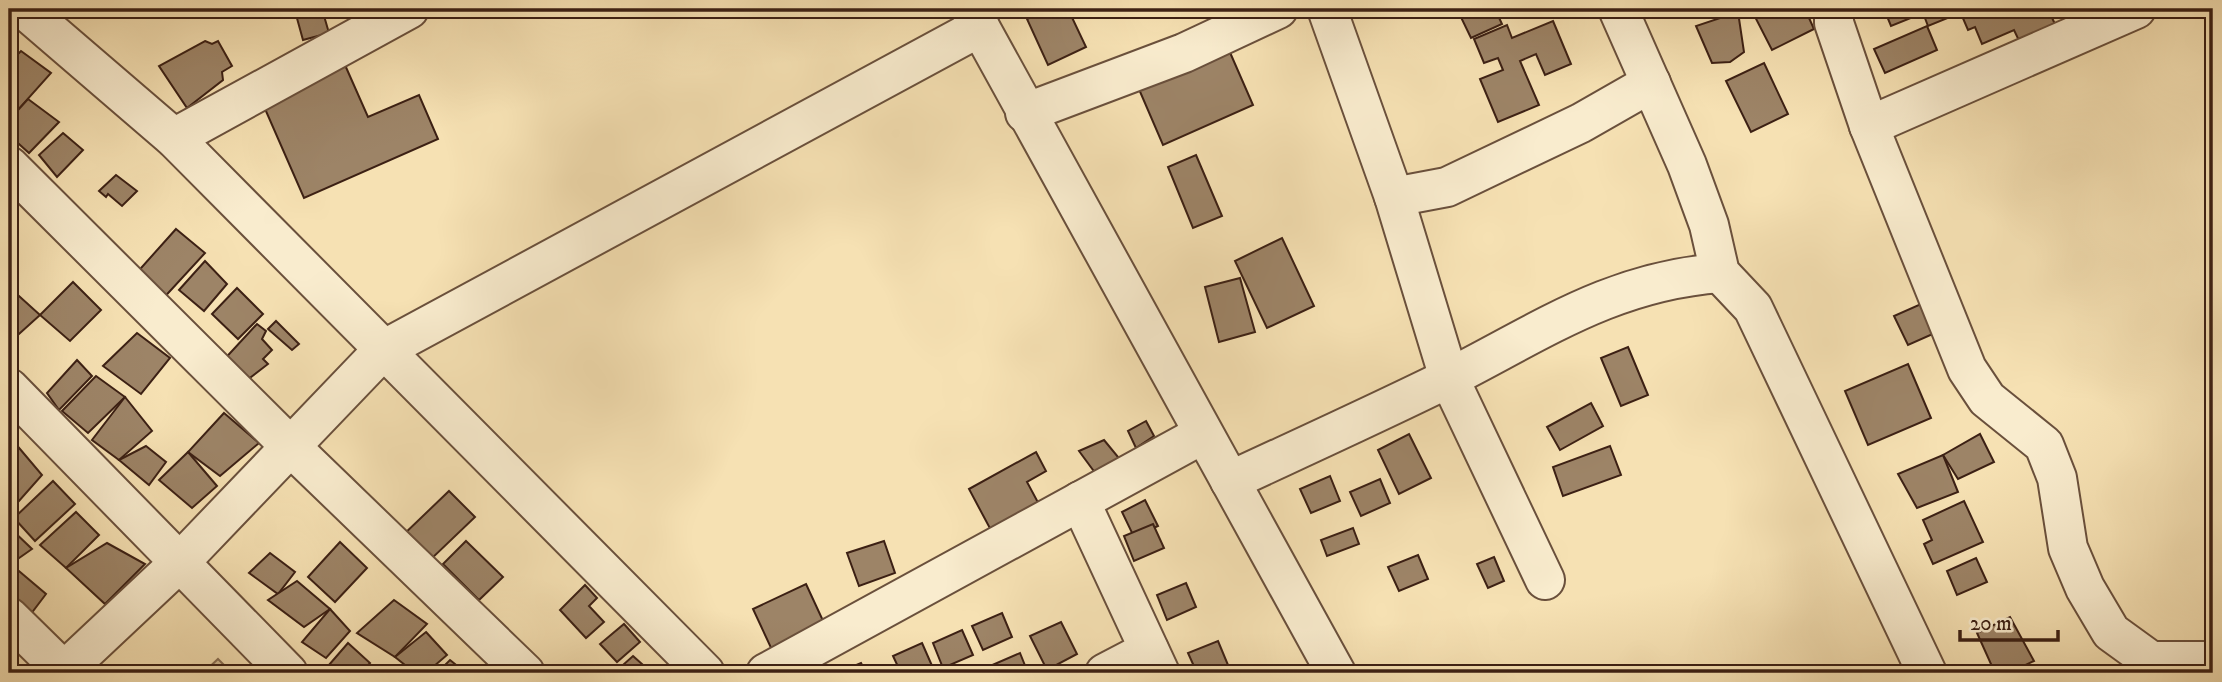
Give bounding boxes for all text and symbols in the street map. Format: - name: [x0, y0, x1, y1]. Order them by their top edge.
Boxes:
- scale bar: [1960, 598, 2058, 642]
- text: 20 m: [1970, 611, 2012, 637]

